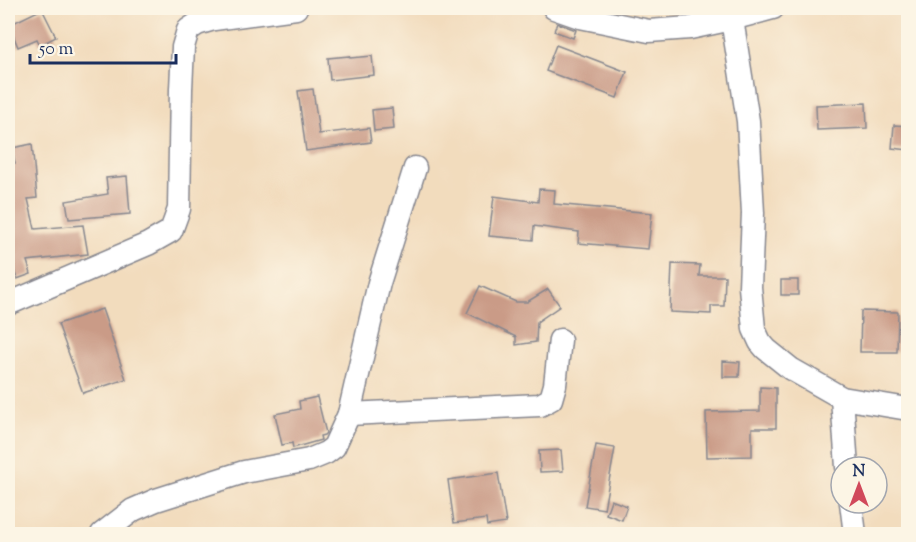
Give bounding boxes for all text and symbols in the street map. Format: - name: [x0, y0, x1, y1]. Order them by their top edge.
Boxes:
- scale bar: [30, 27, 176, 65]
- text: 50 m: [38, 37, 74, 63]
- north arrow: [829, 455, 889, 515]
- text: N: [853, 461, 866, 484]

